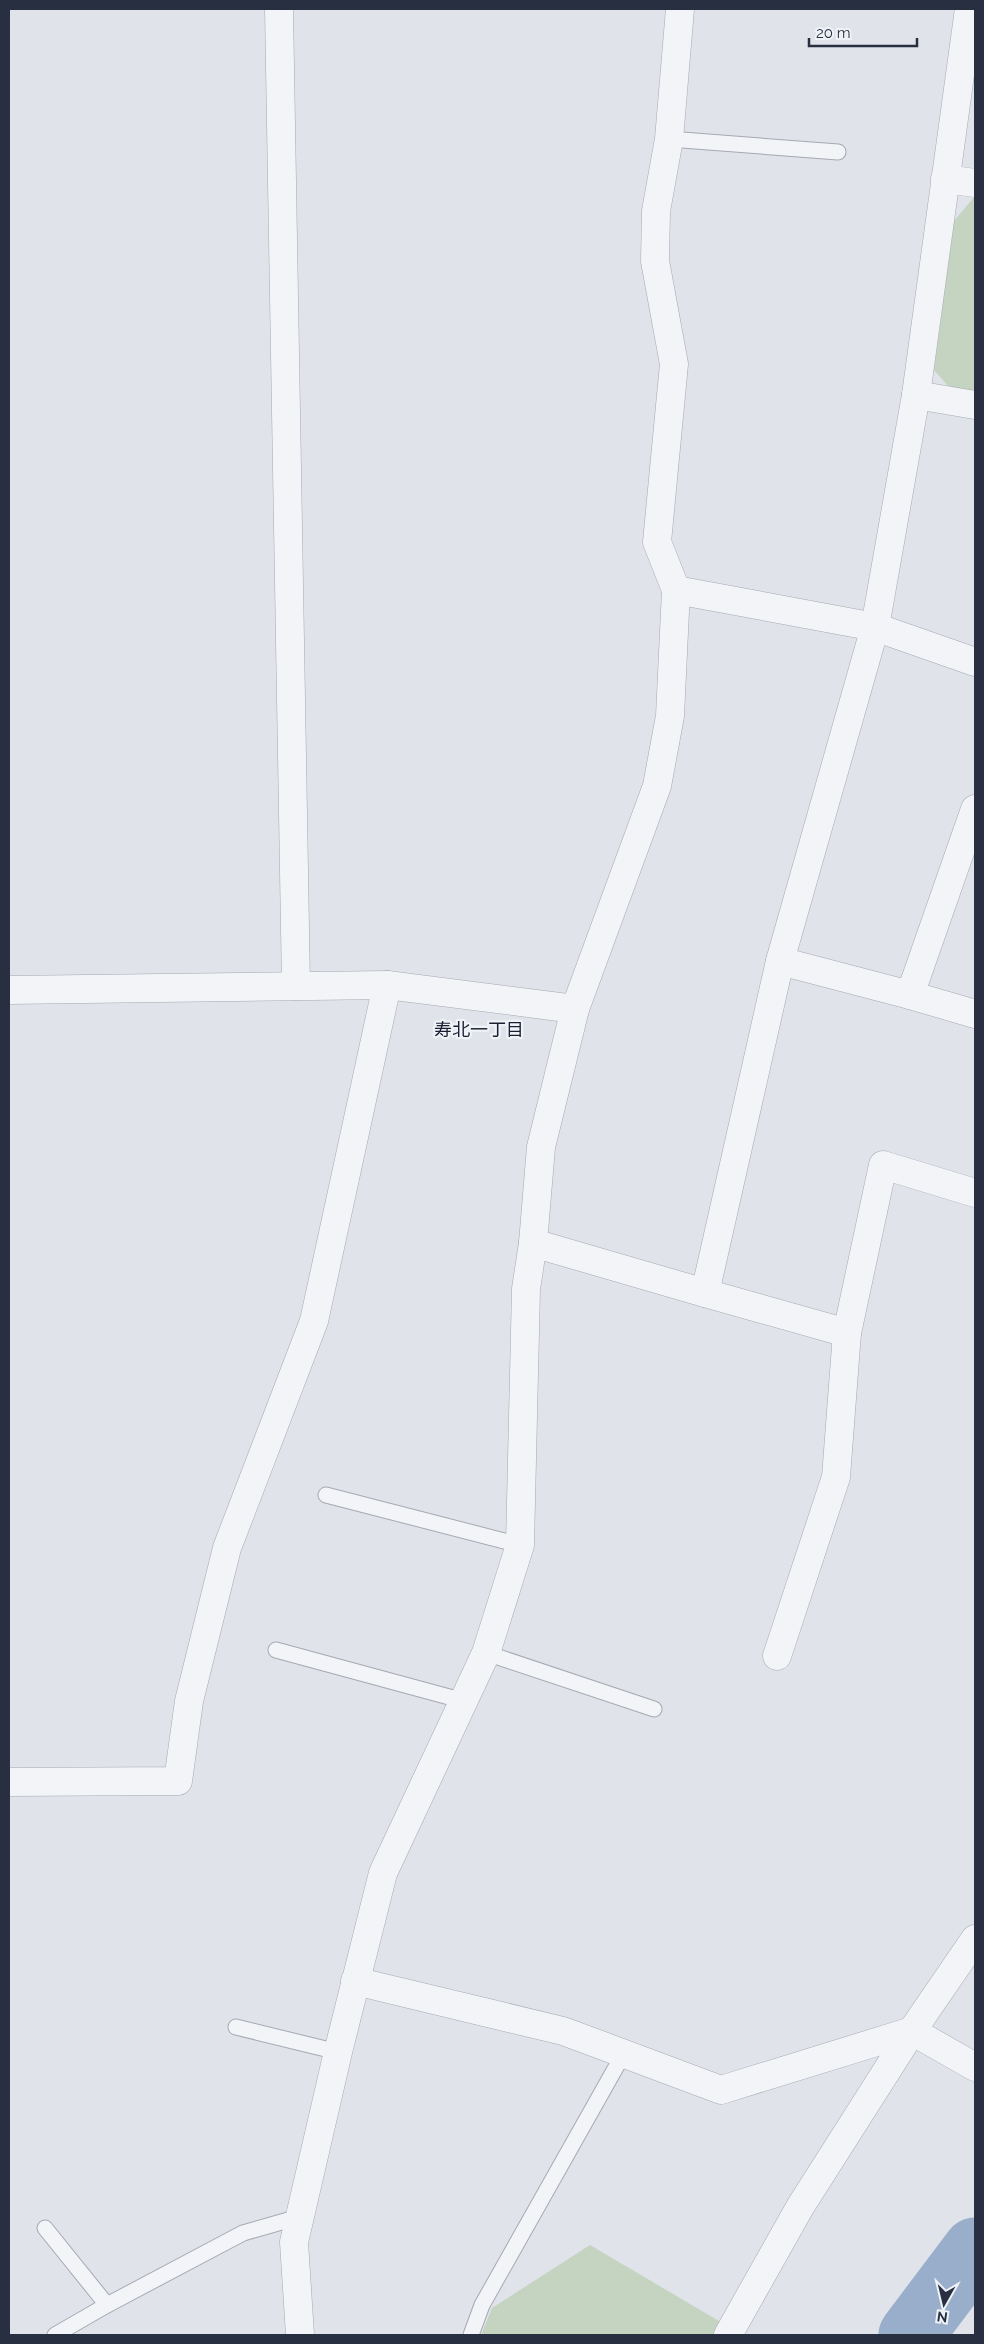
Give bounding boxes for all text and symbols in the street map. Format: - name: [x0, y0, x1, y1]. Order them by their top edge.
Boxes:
- scale bar: [809, 15, 916, 47]
- text: 20 m: [816, 24, 851, 42]
- district label: 寿北一丁目: [434, 1019, 524, 1040]
- north arrow: [919, 2279, 969, 2329]
- text: N: [936, 2308, 949, 2326]

